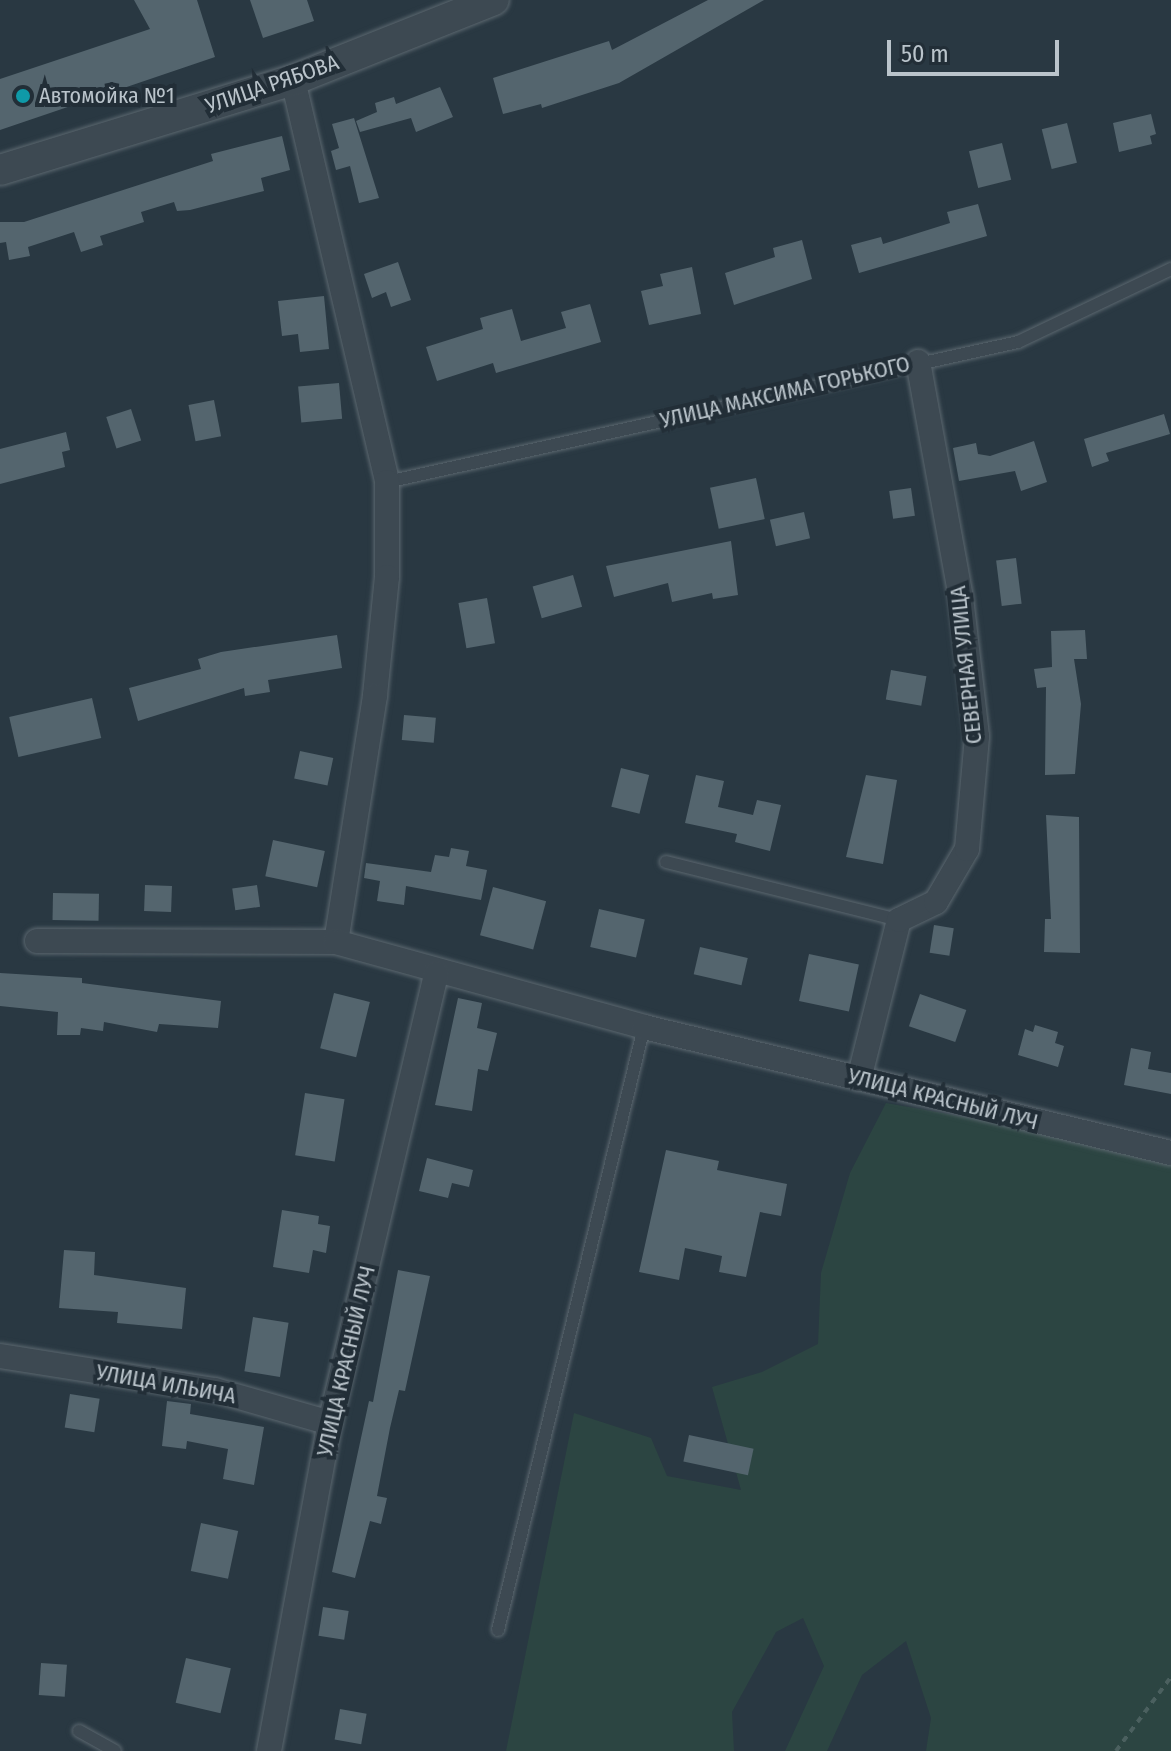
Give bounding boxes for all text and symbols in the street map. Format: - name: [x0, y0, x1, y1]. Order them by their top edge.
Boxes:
- scale bar: [891, 24, 1063, 74]
- text: 50 m: [901, 40, 949, 68]
- street label: УЛИЦА РЯБОВА: [202, 49, 342, 119]
- place label: Автомойка №1: [39, 83, 175, 109]
- marker: Автомойка №1: [14, 87, 32, 105]
- street label: УЛИЦА МАКСИМА ГОРЬКОГО: [657, 350, 913, 434]
- street label: СЕВЕРНАЯ УЛИЦА: [945, 585, 987, 745]
- street label: УЛИЦА КРАСНЫЙ ЛУЧ: [845, 1063, 1041, 1135]
- street label: УЛИЦА КРАСНЫЙ ЛУЧ: [311, 1263, 381, 1459]
- street label: УЛИЦА ИЛЬИЧА: [94, 1359, 238, 1409]

